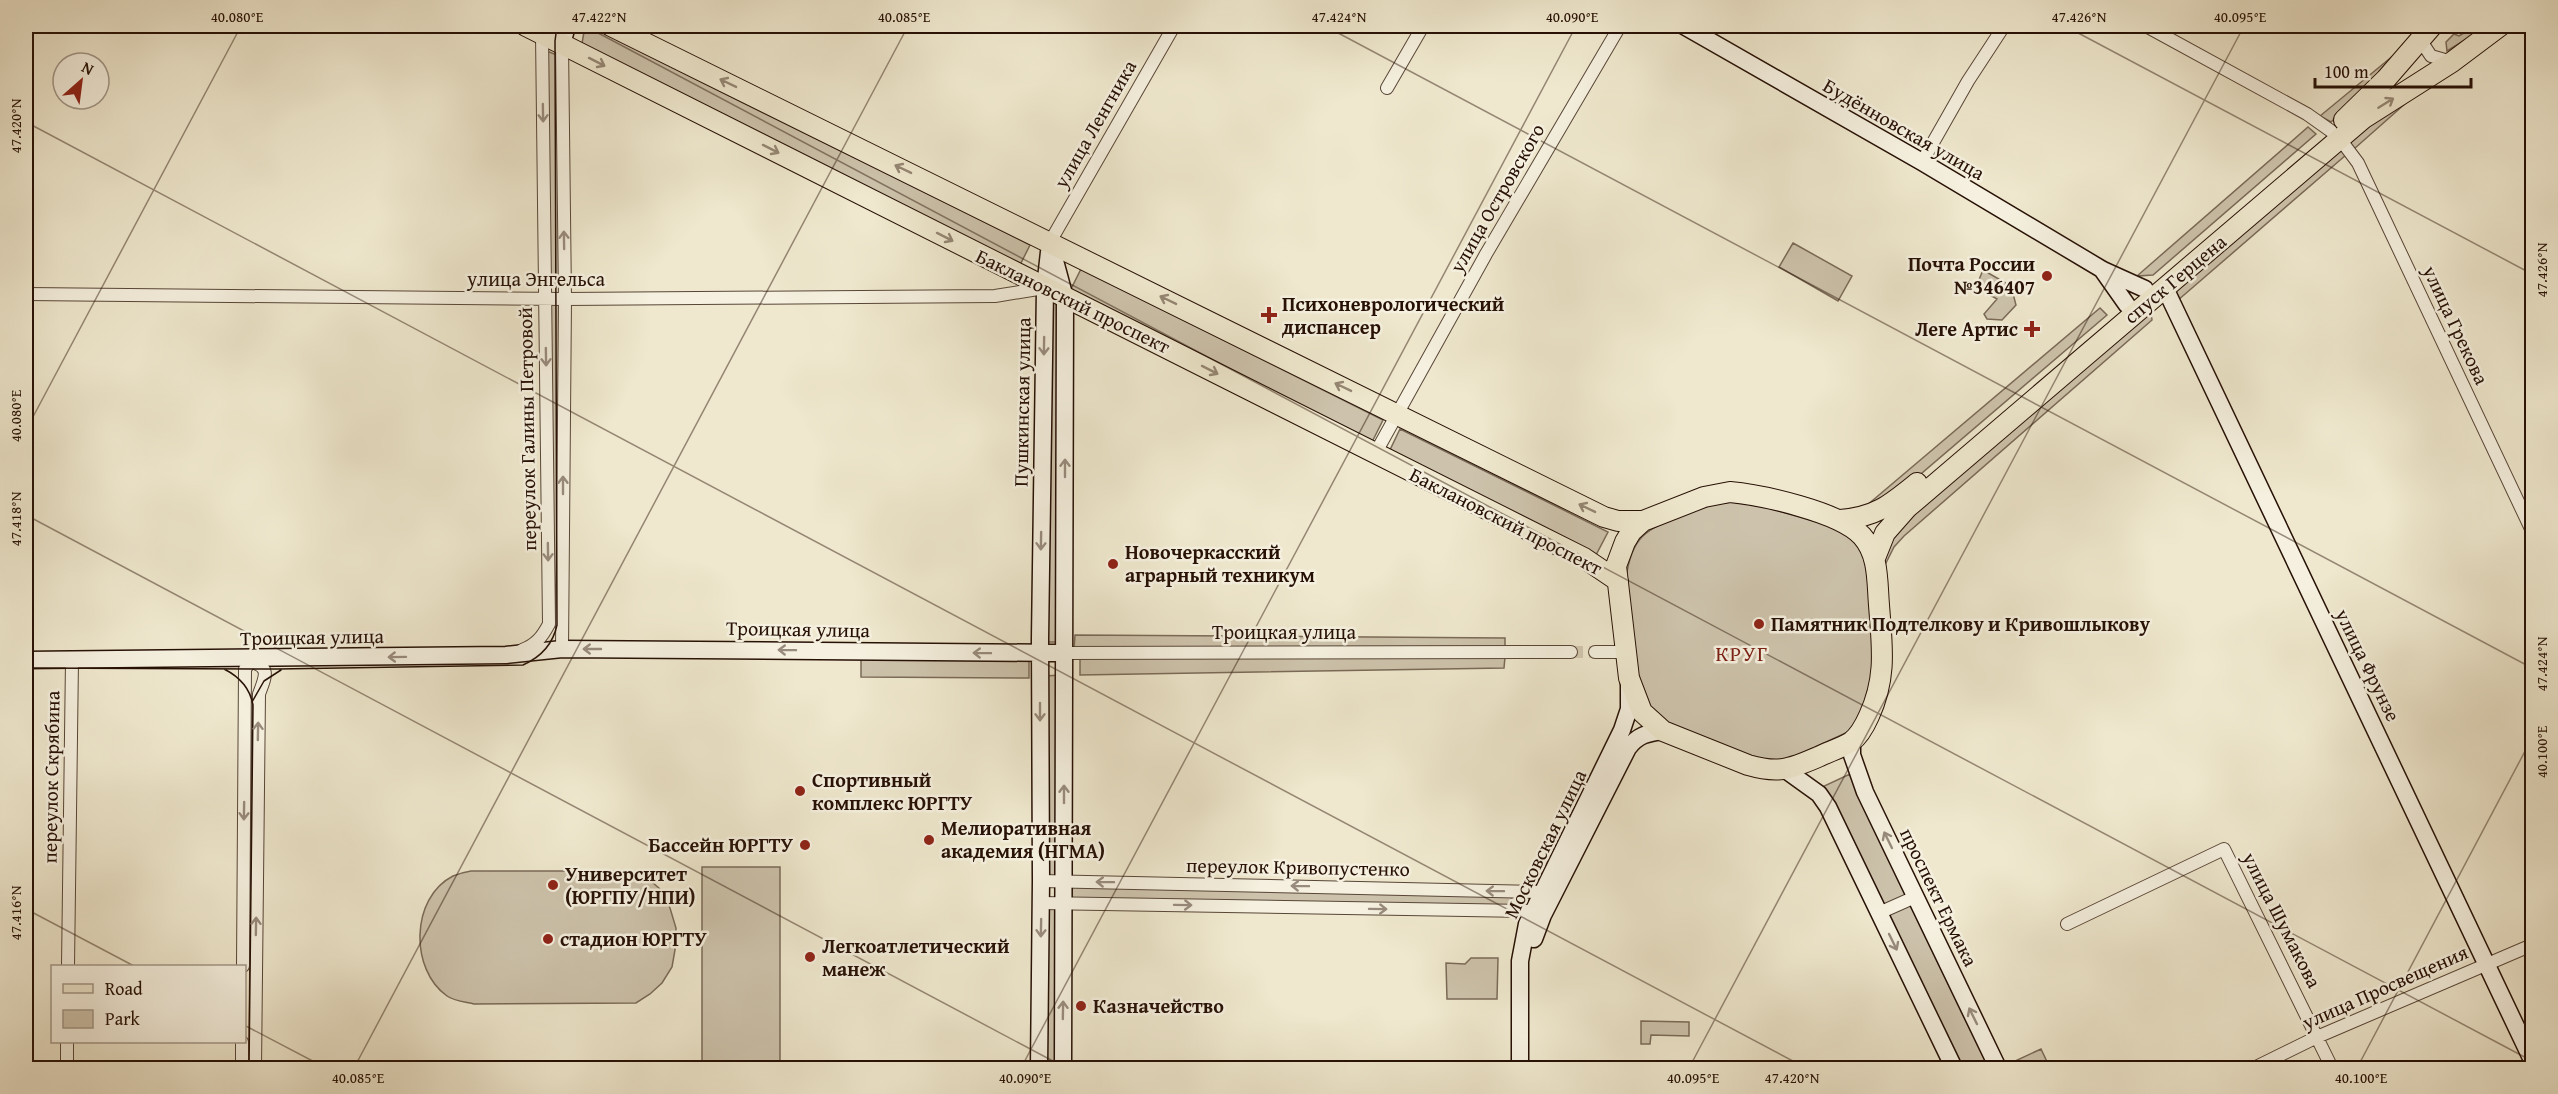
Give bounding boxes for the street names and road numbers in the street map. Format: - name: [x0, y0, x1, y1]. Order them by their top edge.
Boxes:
- street label: улица Ленгника: [1046, 54, 1143, 194]
- street label: Будённовская улица: [1818, 70, 1991, 187]
- street label: улица Островского: [1442, 118, 1551, 279]
- street label: спуск Герцена: [2117, 227, 2233, 330]
- street label: Баклановский проспект: [971, 241, 1176, 360]
- street label: улица Грекова: [2416, 260, 2497, 389]
- street label: улица Энгельса: [466, 264, 606, 293]
- street label: переулок Галины Петровой: [510, 307, 543, 551]
- street label: Пушкинская улица: [1006, 317, 1037, 487]
- street label: Баклановский проспект: [1405, 459, 1608, 582]
- street label: улица Фрунзе: [2328, 603, 2408, 726]
- street label: Троицкая улица: [726, 613, 871, 644]
- street label: Троицкая улица: [1212, 617, 1356, 646]
- street label: Троицкая улица: [240, 621, 385, 652]
- street label: переулок Скрябина: [34, 690, 67, 864]
- street label: Московская улица: [1496, 764, 1593, 923]
- street label: проспект Ермака: [1893, 823, 1986, 971]
- street label: улица Шумакова: [2235, 846, 2329, 993]
- street label: переулок Кривопустенко: [1186, 850, 1410, 883]
- street label: улица Просвещения: [2296, 937, 2472, 1037]

